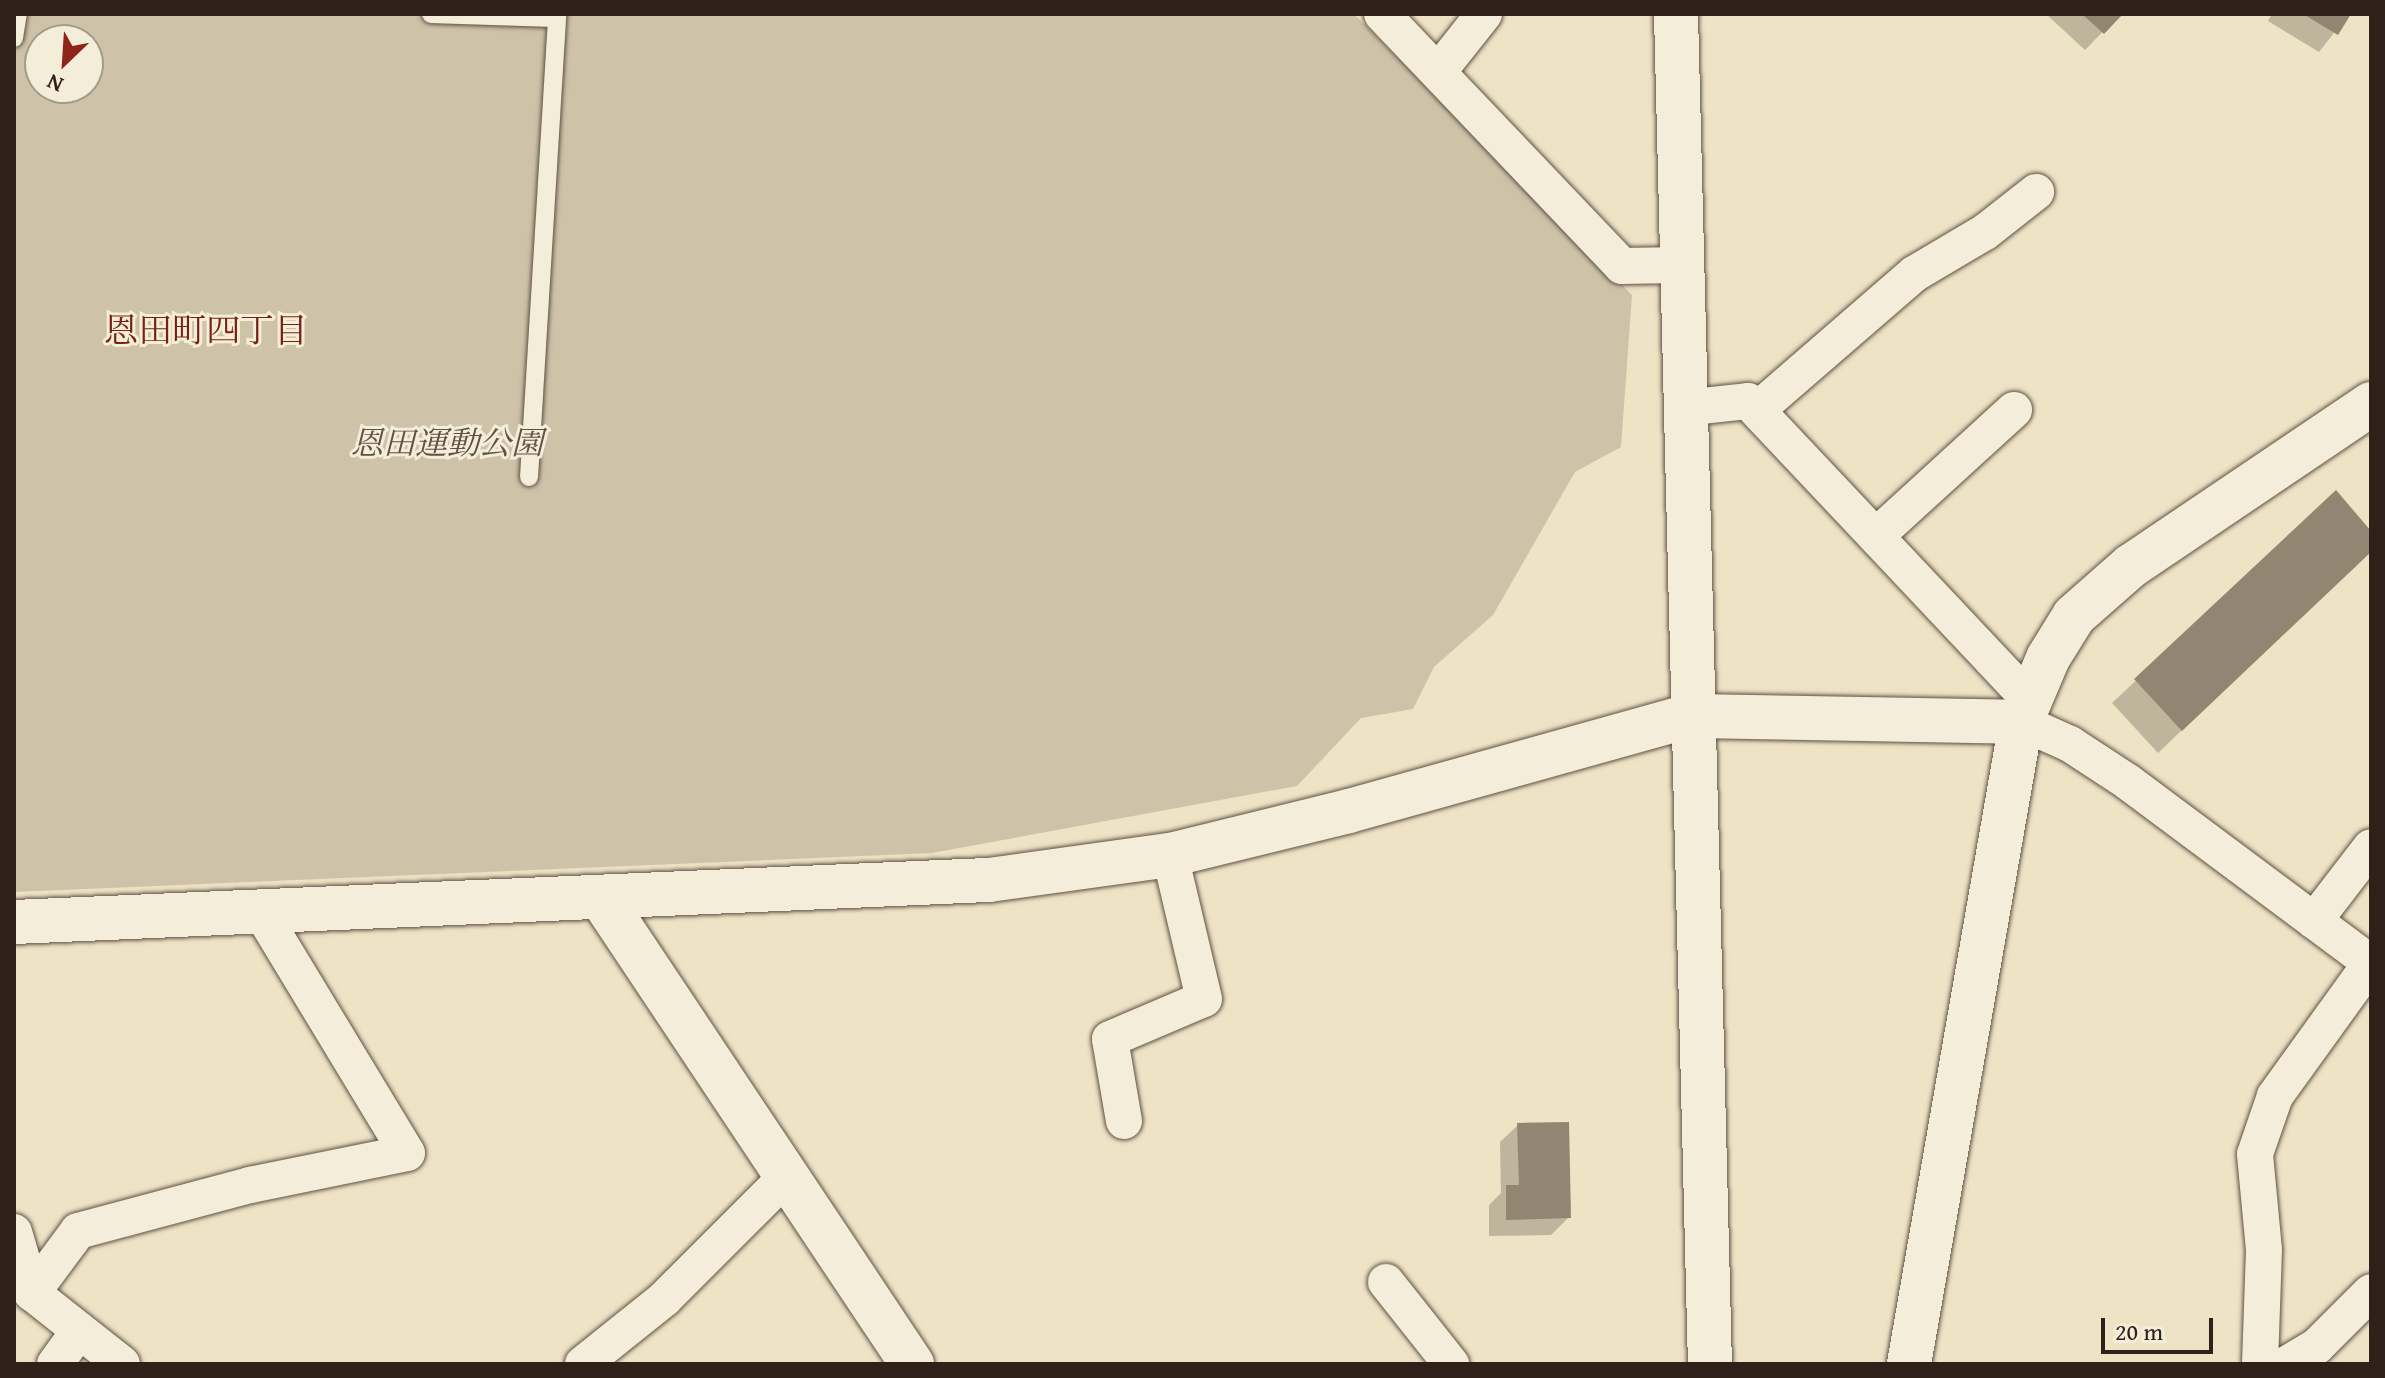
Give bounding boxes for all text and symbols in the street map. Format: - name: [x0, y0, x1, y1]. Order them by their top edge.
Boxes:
- north arrow: [24, 24, 104, 104]
- text: N: [41, 66, 68, 102]
- district label: 恩田町四丁目: [104, 310, 308, 350]
- park label: 恩田運動公園: [351, 424, 543, 462]
- scale bar: [2105, 1302, 2217, 1352]
- text: 20 m: [2115, 1314, 2163, 1349]

